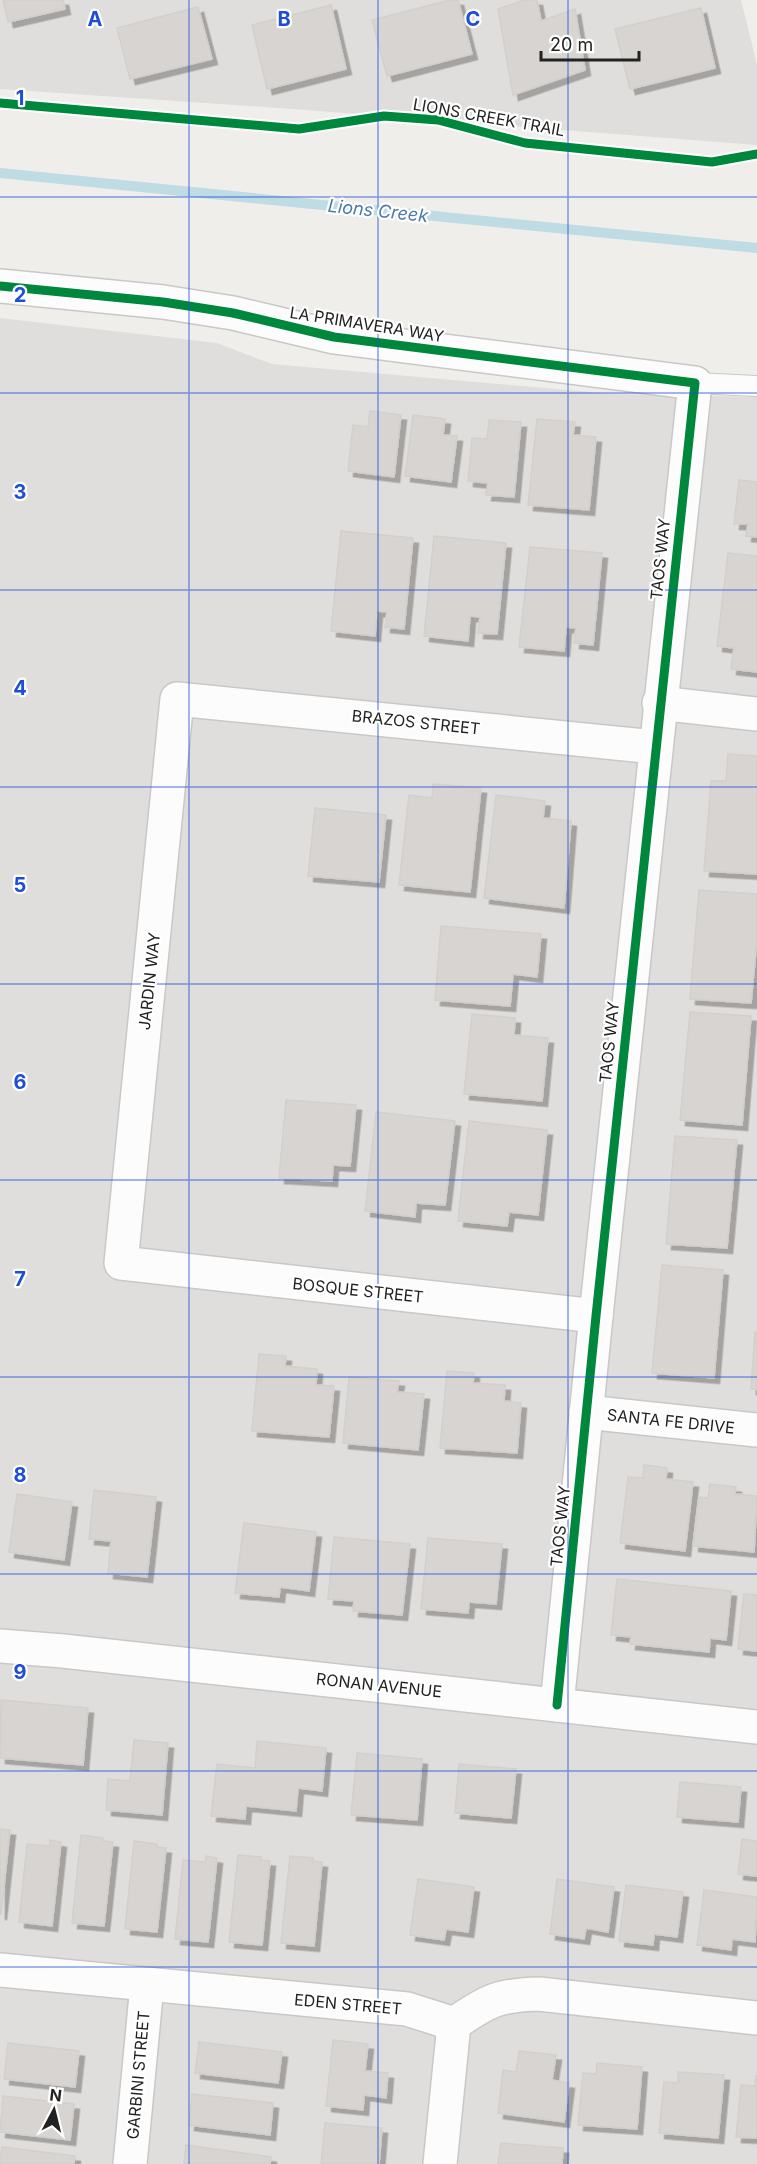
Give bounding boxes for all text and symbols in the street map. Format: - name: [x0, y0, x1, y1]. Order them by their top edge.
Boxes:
- text: A: [88, 7, 103, 31]
- text: B: [277, 7, 291, 31]
- text: C: [466, 7, 480, 31]
- scale bar: [541, 24, 638, 62]
- text: 20 m: [550, 34, 593, 55]
- text: 1: [16, 86, 24, 110]
- street label: LIONS CREEK TRAIL: [411, 94, 567, 140]
- water label: Lions Creek: [327, 195, 430, 226]
- text: 2: [14, 283, 26, 307]
- street label: LA PRIMAVERA WAY: [288, 302, 446, 346]
- text: 3: [14, 480, 26, 504]
- street label: TAOS WAY: [646, 517, 674, 601]
- text: 4: [13, 676, 27, 700]
- street label: BRAZOS STREET: [351, 705, 481, 739]
- text: 5: [14, 873, 26, 897]
- street label: JARDIN WAY: [134, 931, 164, 1031]
- street label: TAOS WAY: [595, 1000, 623, 1084]
- text: 6: [14, 1070, 27, 1094]
- text: 7: [14, 1267, 26, 1291]
- street label: BOSQUE STREET: [291, 1273, 425, 1307]
- street label: SANTA FE DRIVE: [606, 1404, 736, 1438]
- text: 8: [13, 1463, 27, 1487]
- street label: TAOS WAY: [546, 1484, 574, 1568]
- text: 9: [14, 1660, 27, 1684]
- street label: RONAN AVENUE: [315, 1668, 443, 1702]
- street label: EDEN STREET: [293, 1989, 403, 2019]
- street label: GARBINI STREET: [122, 2010, 154, 2140]
- north arrow: [24, 2080, 84, 2140]
- text: N: [49, 2084, 63, 2106]

